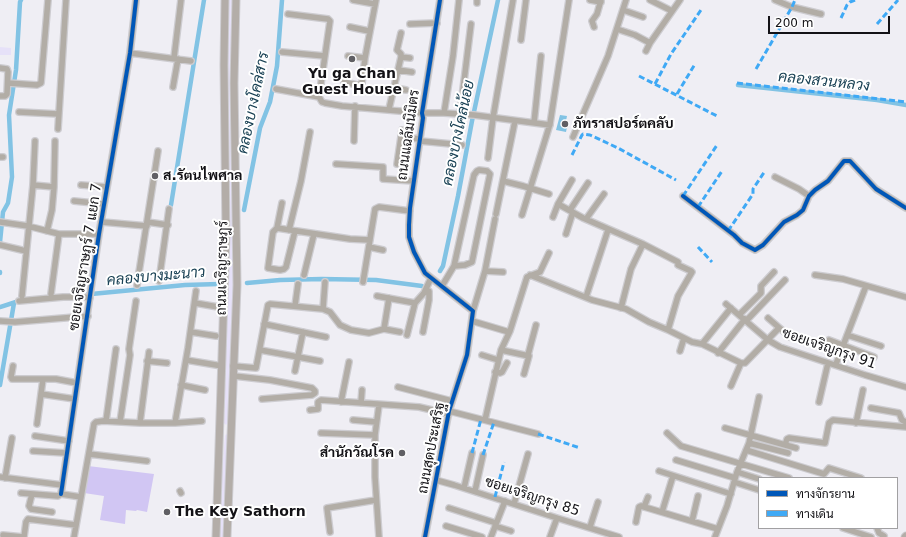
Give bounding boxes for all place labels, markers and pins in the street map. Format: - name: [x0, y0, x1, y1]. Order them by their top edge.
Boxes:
- marker: Yu ga Chan Guest House: [347, 54, 357, 64]
- place label: Yu ga Chan Guest House: [302, 66, 402, 98]
- place label: ภัทราสปอร์ตคลับ: [573, 116, 674, 132]
- marker: ภัทราสปอร์ตคลับ: [560, 119, 570, 129]
- place label: ส.รัตนไพศาล: [163, 168, 242, 184]
- marker: ส.รัตนไพศาล: [150, 171, 160, 181]
- place label: สำนักวัณโรค: [320, 445, 394, 461]
- marker: สำนักวัณโรค: [397, 448, 407, 458]
- place label: The Key Sathorn: [175, 504, 306, 520]
- marker: The Key Sathorn: [162, 507, 172, 517]

